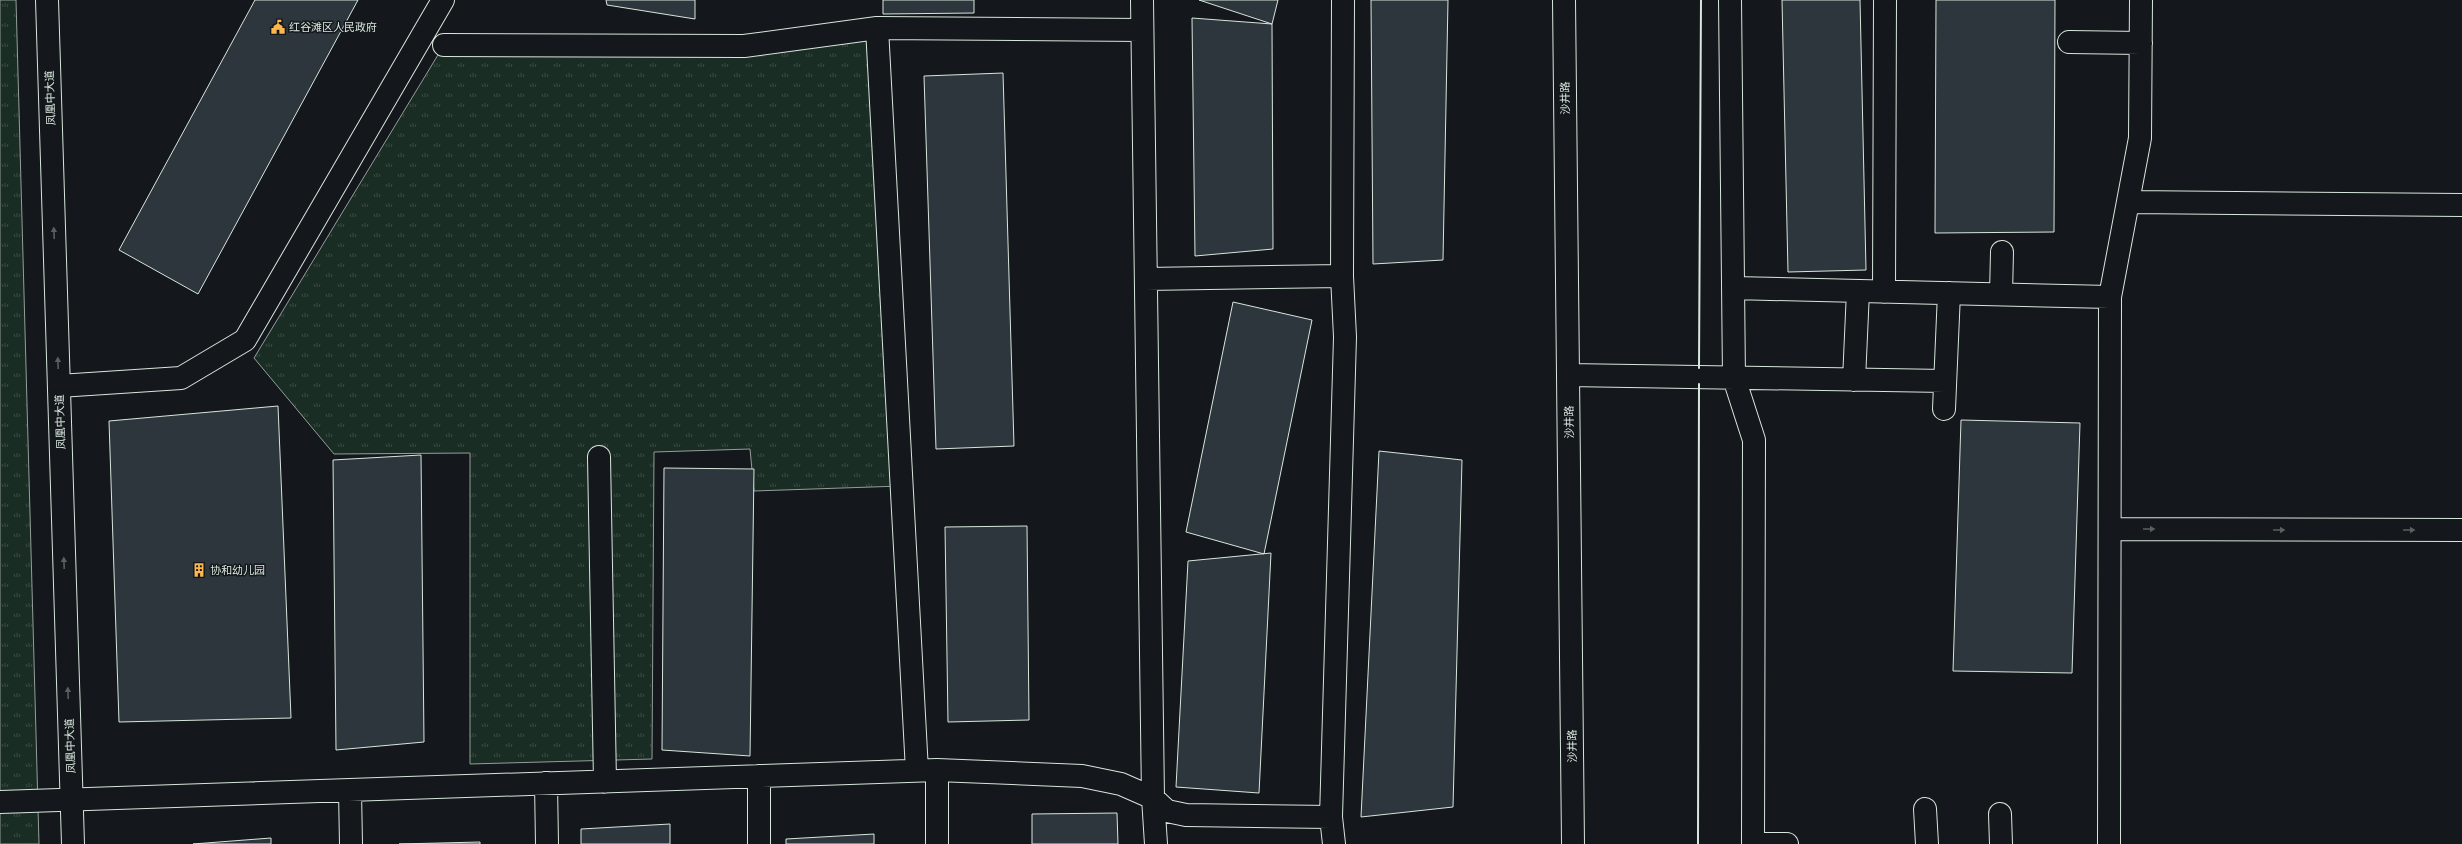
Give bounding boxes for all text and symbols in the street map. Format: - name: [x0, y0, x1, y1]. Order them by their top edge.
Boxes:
- public building icon: 红谷滩区人民政府: [270, 19, 286, 35]
- place label: 红谷滩区人民政府: [289, 20, 377, 34]
- street label: 凤凰中大道: [42, 70, 58, 126]
- street label: 沙井路: [1558, 81, 1572, 115]
- one-way arrow: [51, 227, 58, 239]
- one-way arrow: [55, 357, 62, 369]
- street label: 凤凰中大道: [52, 394, 68, 450]
- street label: 沙井路: [1562, 405, 1576, 439]
- one-way arrow: [2143, 526, 2156, 532]
- one-way arrow: [2273, 527, 2286, 533]
- one-way arrow: [2403, 527, 2416, 533]
- one-way arrow: [61, 556, 67, 569]
- building icon: 协和幼儿园: [191, 562, 207, 578]
- place label: 协和幼儿园: [210, 563, 265, 577]
- one-way arrow: [65, 686, 71, 699]
- street label: 凤凰中大道: [62, 718, 78, 774]
- street label: 沙井路: [1565, 729, 1579, 763]

